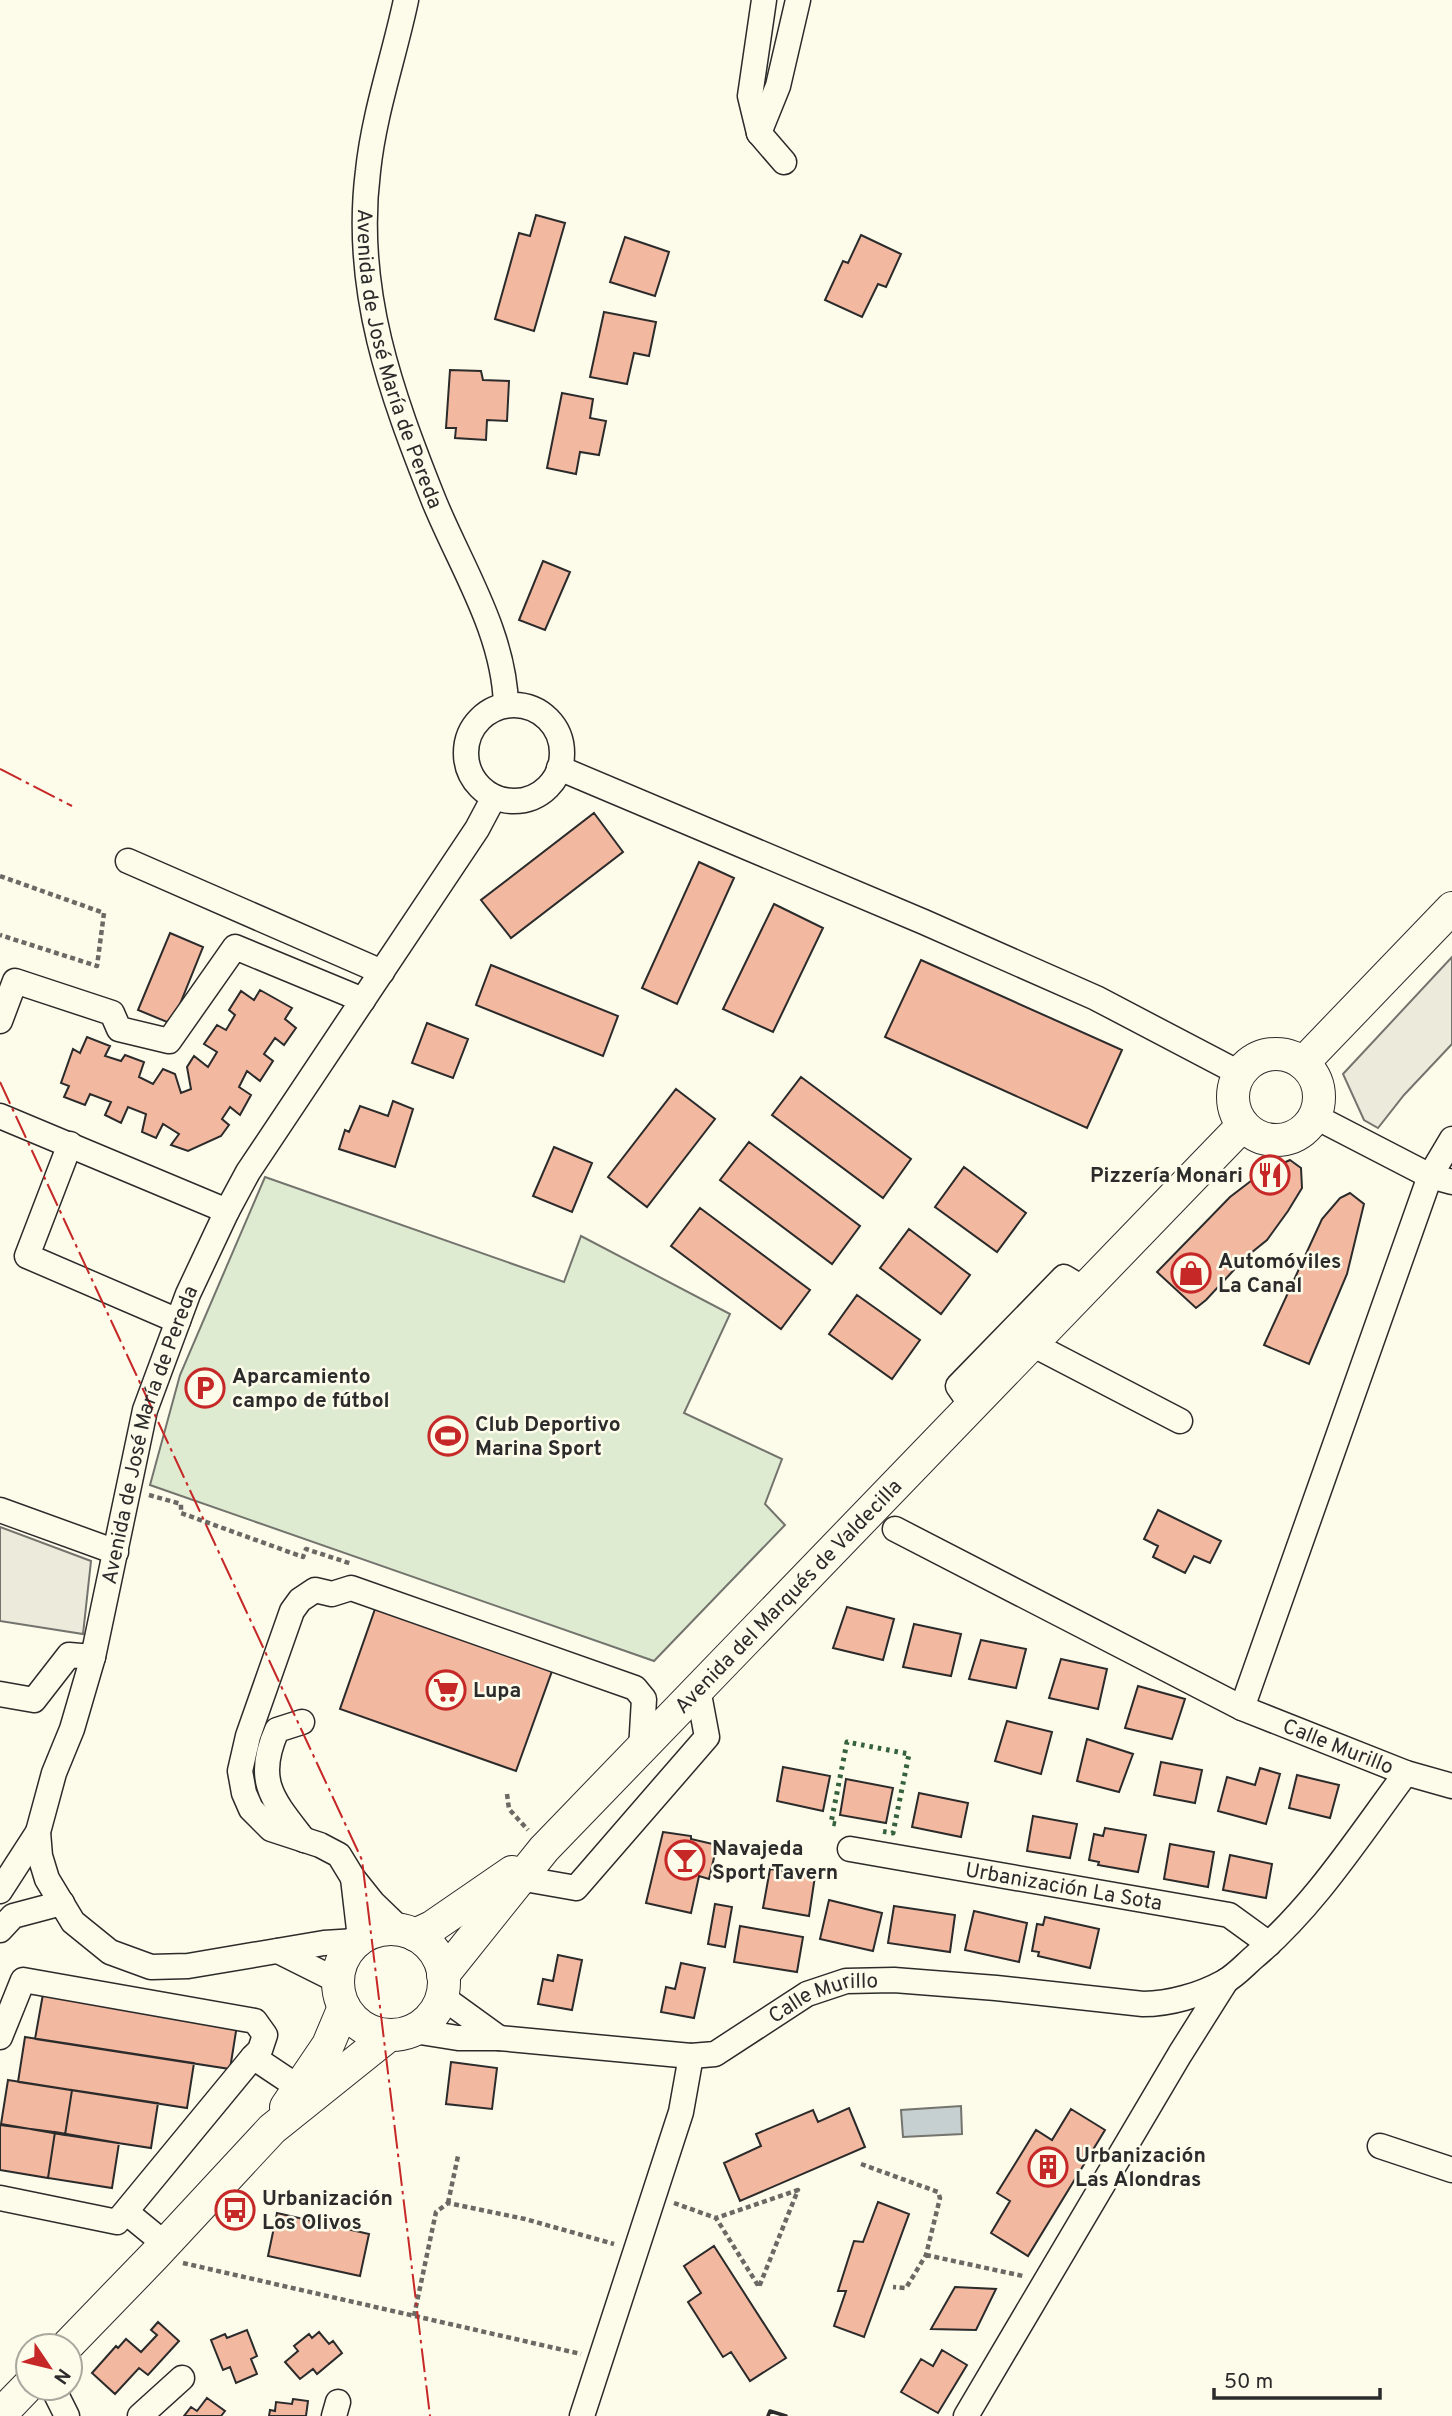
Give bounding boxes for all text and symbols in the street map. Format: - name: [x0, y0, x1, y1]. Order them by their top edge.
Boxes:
- street label: Avenida de José María de Pereda: [350, 209, 448, 513]
- restaurant icon: Pizzería Monari: [1249, 1154, 1291, 1196]
- place label: Pizzería Monari: [1090, 1163, 1243, 1190]
- place label: Automóviles La Canal: [1218, 1249, 1341, 1300]
- shop icon: Automóviles La Canal: [1170, 1252, 1212, 1294]
- street label: Avenida de José María de Pereda: [97, 1281, 205, 1587]
- place label: Aparcamiento campo de fútbol: [232, 1364, 390, 1415]
- parking icon: Aparcamiento campo de fútbol: [184, 1367, 226, 1409]
- place label: Club Deportivo Marina Sport: [475, 1412, 621, 1463]
- sports icon: Club Deportivo Marina Sport: [427, 1415, 469, 1457]
- street label: Avenida del Marqués de Valdecilla: [670, 1474, 909, 1720]
- supermarket icon: Lupa: [425, 1669, 467, 1711]
- place label: Lupa: [473, 1678, 521, 1705]
- street label: Calle Murillo: [1278, 1713, 1397, 1782]
- place label: Navajeda Sport Tavern: [712, 1836, 838, 1887]
- bar icon: Navajeda Sport Tavern: [664, 1839, 706, 1881]
- street label: Urbanización La Sota: [963, 1857, 1164, 1918]
- street label: Calle Murillo: [764, 1968, 878, 2030]
- place label: Urbanización Las Alondras: [1075, 2143, 1206, 2194]
- building icon: Urbanización Las Alondras: [1027, 2146, 1069, 2188]
- place label: Urbanización Los Olivos: [262, 2186, 393, 2237]
- bus stop icon: Urbanización Los Olivos: [214, 2189, 256, 2231]
- north arrow: [14, 2332, 84, 2402]
- scale bar: [1214, 2356, 1380, 2400]
- text: N: [48, 2363, 75, 2388]
- text: 50 m: [1224, 2369, 1273, 2396]

